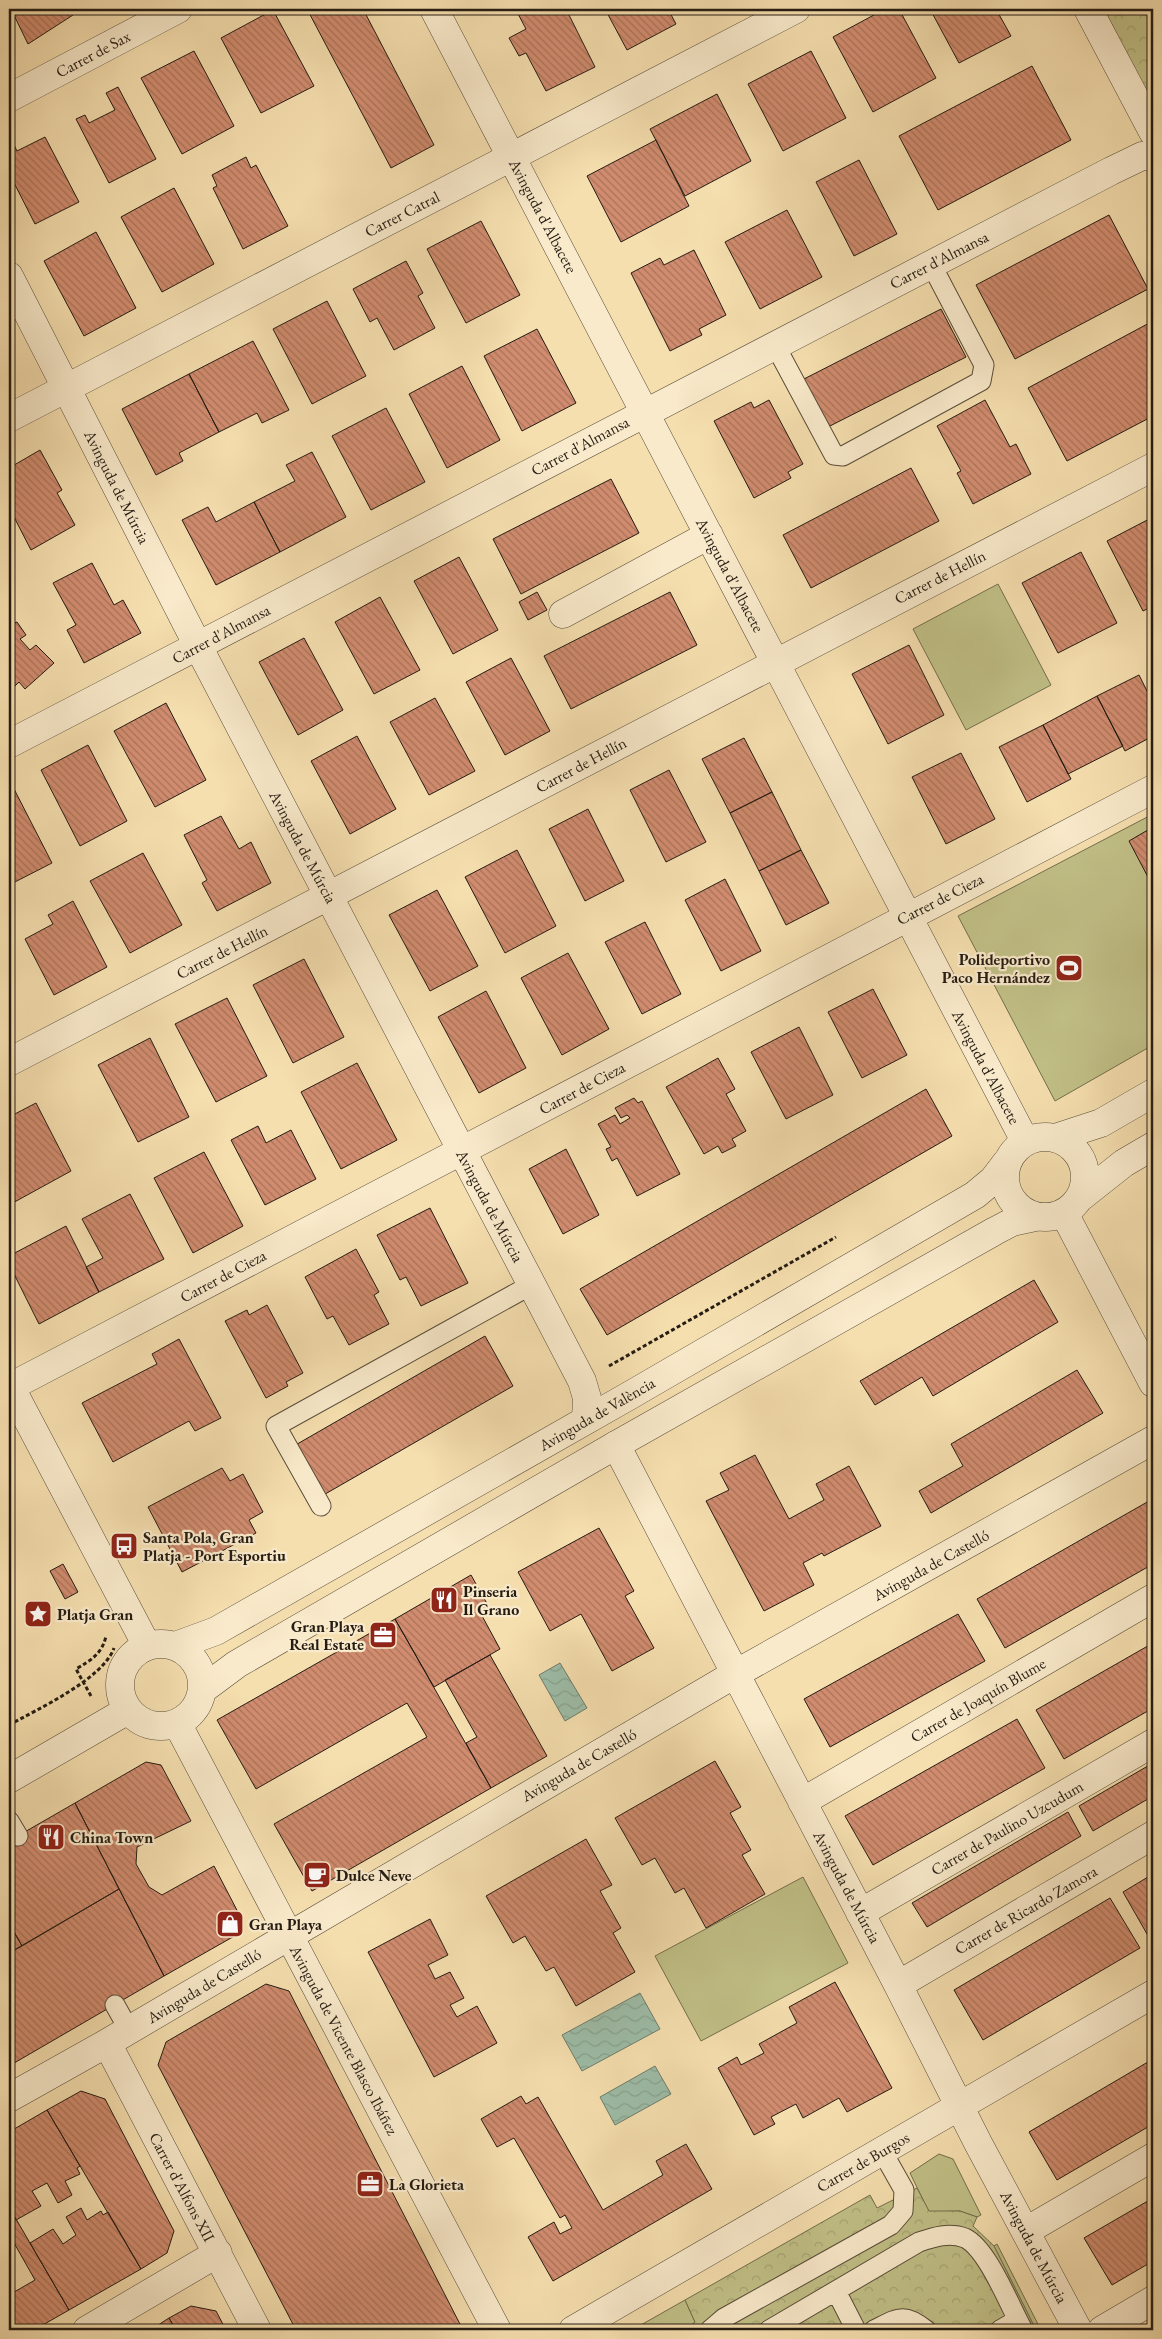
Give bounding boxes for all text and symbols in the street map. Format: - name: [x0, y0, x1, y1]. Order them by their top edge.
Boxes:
- street label: Carrer de Sax: [52, 26, 134, 82]
- street label: Avinguda d'Albacete: [504, 154, 582, 277]
- street label: Carrer Catral: [361, 186, 443, 242]
- street label: Carrer d'Almansa: [886, 226, 993, 294]
- street label: Carrer d'Almansa: [527, 411, 633, 481]
- street label: Avinguda de Múrcia: [79, 426, 155, 548]
- street label: Avinguda d'Albacete: [691, 513, 769, 636]
- street label: Carrer de Hellín: [891, 545, 990, 609]
- street label: Carrer d'Almansa: [168, 599, 274, 669]
- street label: Carrer de Hellín: [532, 732, 631, 798]
- street label: Avinguda de Múrcia: [264, 786, 342, 908]
- street label: Carrer de Cieza: [893, 868, 987, 930]
- street label: Carrer de Hellín: [173, 920, 272, 984]
- place label: Polideportivo Paco Hernández: [942, 949, 1050, 988]
- sports icon: Polideportivo Paco Hernández: [1054, 953, 1084, 983]
- street label: Avinguda d'Albacete: [947, 1005, 1025, 1128]
- street label: Carrer de Cieza: [535, 1056, 629, 1120]
- street label: Avinguda de Múrcia: [451, 1145, 529, 1267]
- street label: Carrer de Cieza: [176, 1244, 270, 1308]
- street label: Avinguda de València: [534, 1372, 659, 1456]
- street label: Avinguda de Castelló: [868, 1524, 993, 1606]
- place label: Santa Pola, Gran Platja - Port Esportiu: [143, 1527, 286, 1566]
- bus stop icon: Santa Pola, Gran Platja - Port Esportiu: [109, 1531, 139, 1561]
- place label: Pinseria Il Grano: [463, 1581, 519, 1620]
- restaurant icon: Pinseria Il Grano: [429, 1585, 459, 1615]
- place icon: Platja Gran: [23, 1599, 53, 1629]
- place label: Platja Gran: [57, 1604, 133, 1625]
- place label: Gran Playa Real Estate: [289, 1616, 365, 1655]
- office icon: Gran Playa Real Estate: [368, 1620, 398, 1650]
- street label: Carrer de Joaquín Blume: [907, 1653, 1049, 1747]
- street label: Avinguda de Castelló: [517, 1723, 640, 1807]
- street label: Carrer de Paulino Uzcudum: [927, 1775, 1087, 1880]
- restaurant icon: China Town: [36, 1822, 66, 1852]
- street label: Avinguda de Múrcia: [808, 1826, 886, 1948]
- place label: China Town: [70, 1827, 153, 1848]
- cafe icon: Dulce Neve: [302, 1860, 332, 1890]
- street label: Carrer de Ricardo Zamora: [951, 1860, 1102, 1959]
- place label: Dulce Neve: [336, 1865, 412, 1886]
- shop icon: Gran Playa: [215, 1909, 245, 1939]
- place label: Gran Playa: [249, 1914, 323, 1935]
- street label: Avinguda de Vicente Blasco Ibáñez: [284, 1941, 403, 2139]
- street label: Avinguda de Castelló: [142, 1944, 265, 2029]
- street label: Carrer de Burgos: [813, 2127, 913, 2197]
- street label: Carrer d'Alfons XII: [144, 2129, 220, 2246]
- office icon: La Glorieta: [355, 2169, 385, 2199]
- place label: La Glorieta: [389, 2174, 465, 2195]
- street label: Avinguda de Múrcia: [995, 2186, 1073, 2308]

